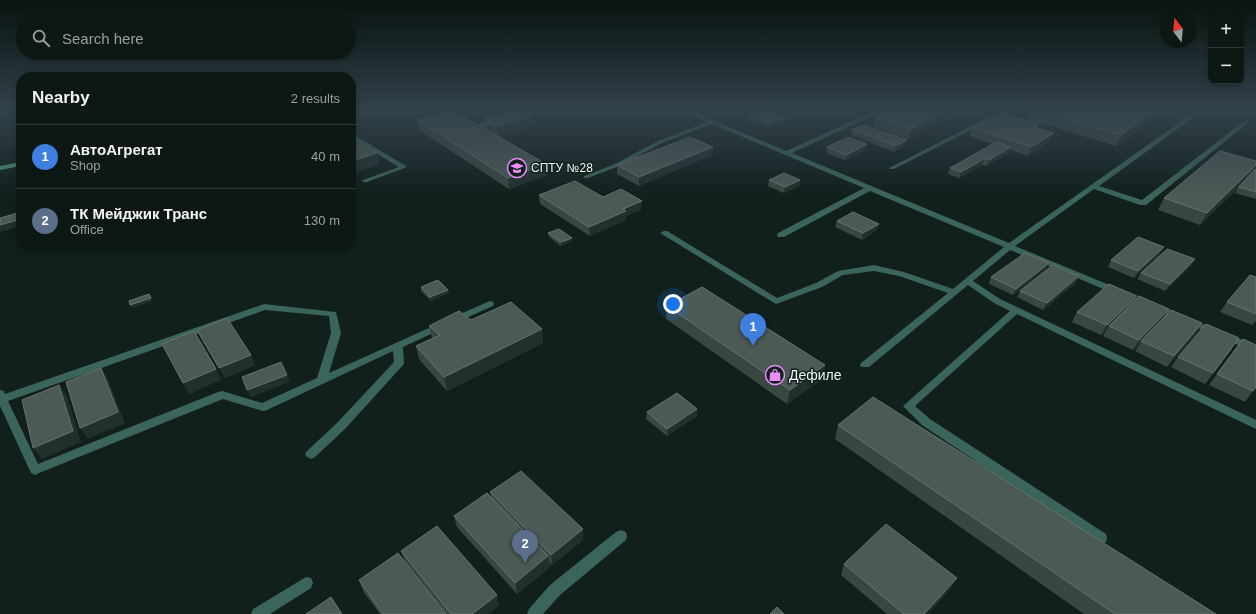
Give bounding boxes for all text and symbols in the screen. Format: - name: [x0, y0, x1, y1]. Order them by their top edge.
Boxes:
- north arrow: [1160, 12, 1196, 48]
- map controls: [1208, 12, 1244, 84]
- button: +: [1208, 12, 1244, 48]
- search box: [16, 16, 356, 60]
- icon: search: [30, 27, 52, 49]
- text: Search here: [62, 30, 144, 47]
- button: −: [1208, 48, 1244, 84]
- text: Nearby: [32, 88, 90, 107]
- text: 2 results: [291, 91, 340, 106]
- text: АвтоАгрегат: [70, 141, 163, 158]
- text: 1: [41, 149, 49, 164]
- text: 40 m: [311, 149, 340, 164]
- school or university icon: СПТУ №28: [506, 157, 528, 179]
- text: Shop: [70, 158, 100, 173]
- place label: СПТУ №28: [531, 161, 593, 175]
- text: ТК Мейджик Транс: [70, 205, 207, 222]
- text: 2: [41, 213, 49, 228]
- text: 130 m: [304, 213, 340, 228]
- text: Office: [70, 222, 104, 237]
- your location: [663, 294, 683, 314]
- pin: 1: [740, 313, 766, 346]
- shop icon: Дефиле: [764, 364, 786, 386]
- place label: Дефиле: [789, 367, 842, 383]
- pin: 2: [512, 530, 538, 563]

